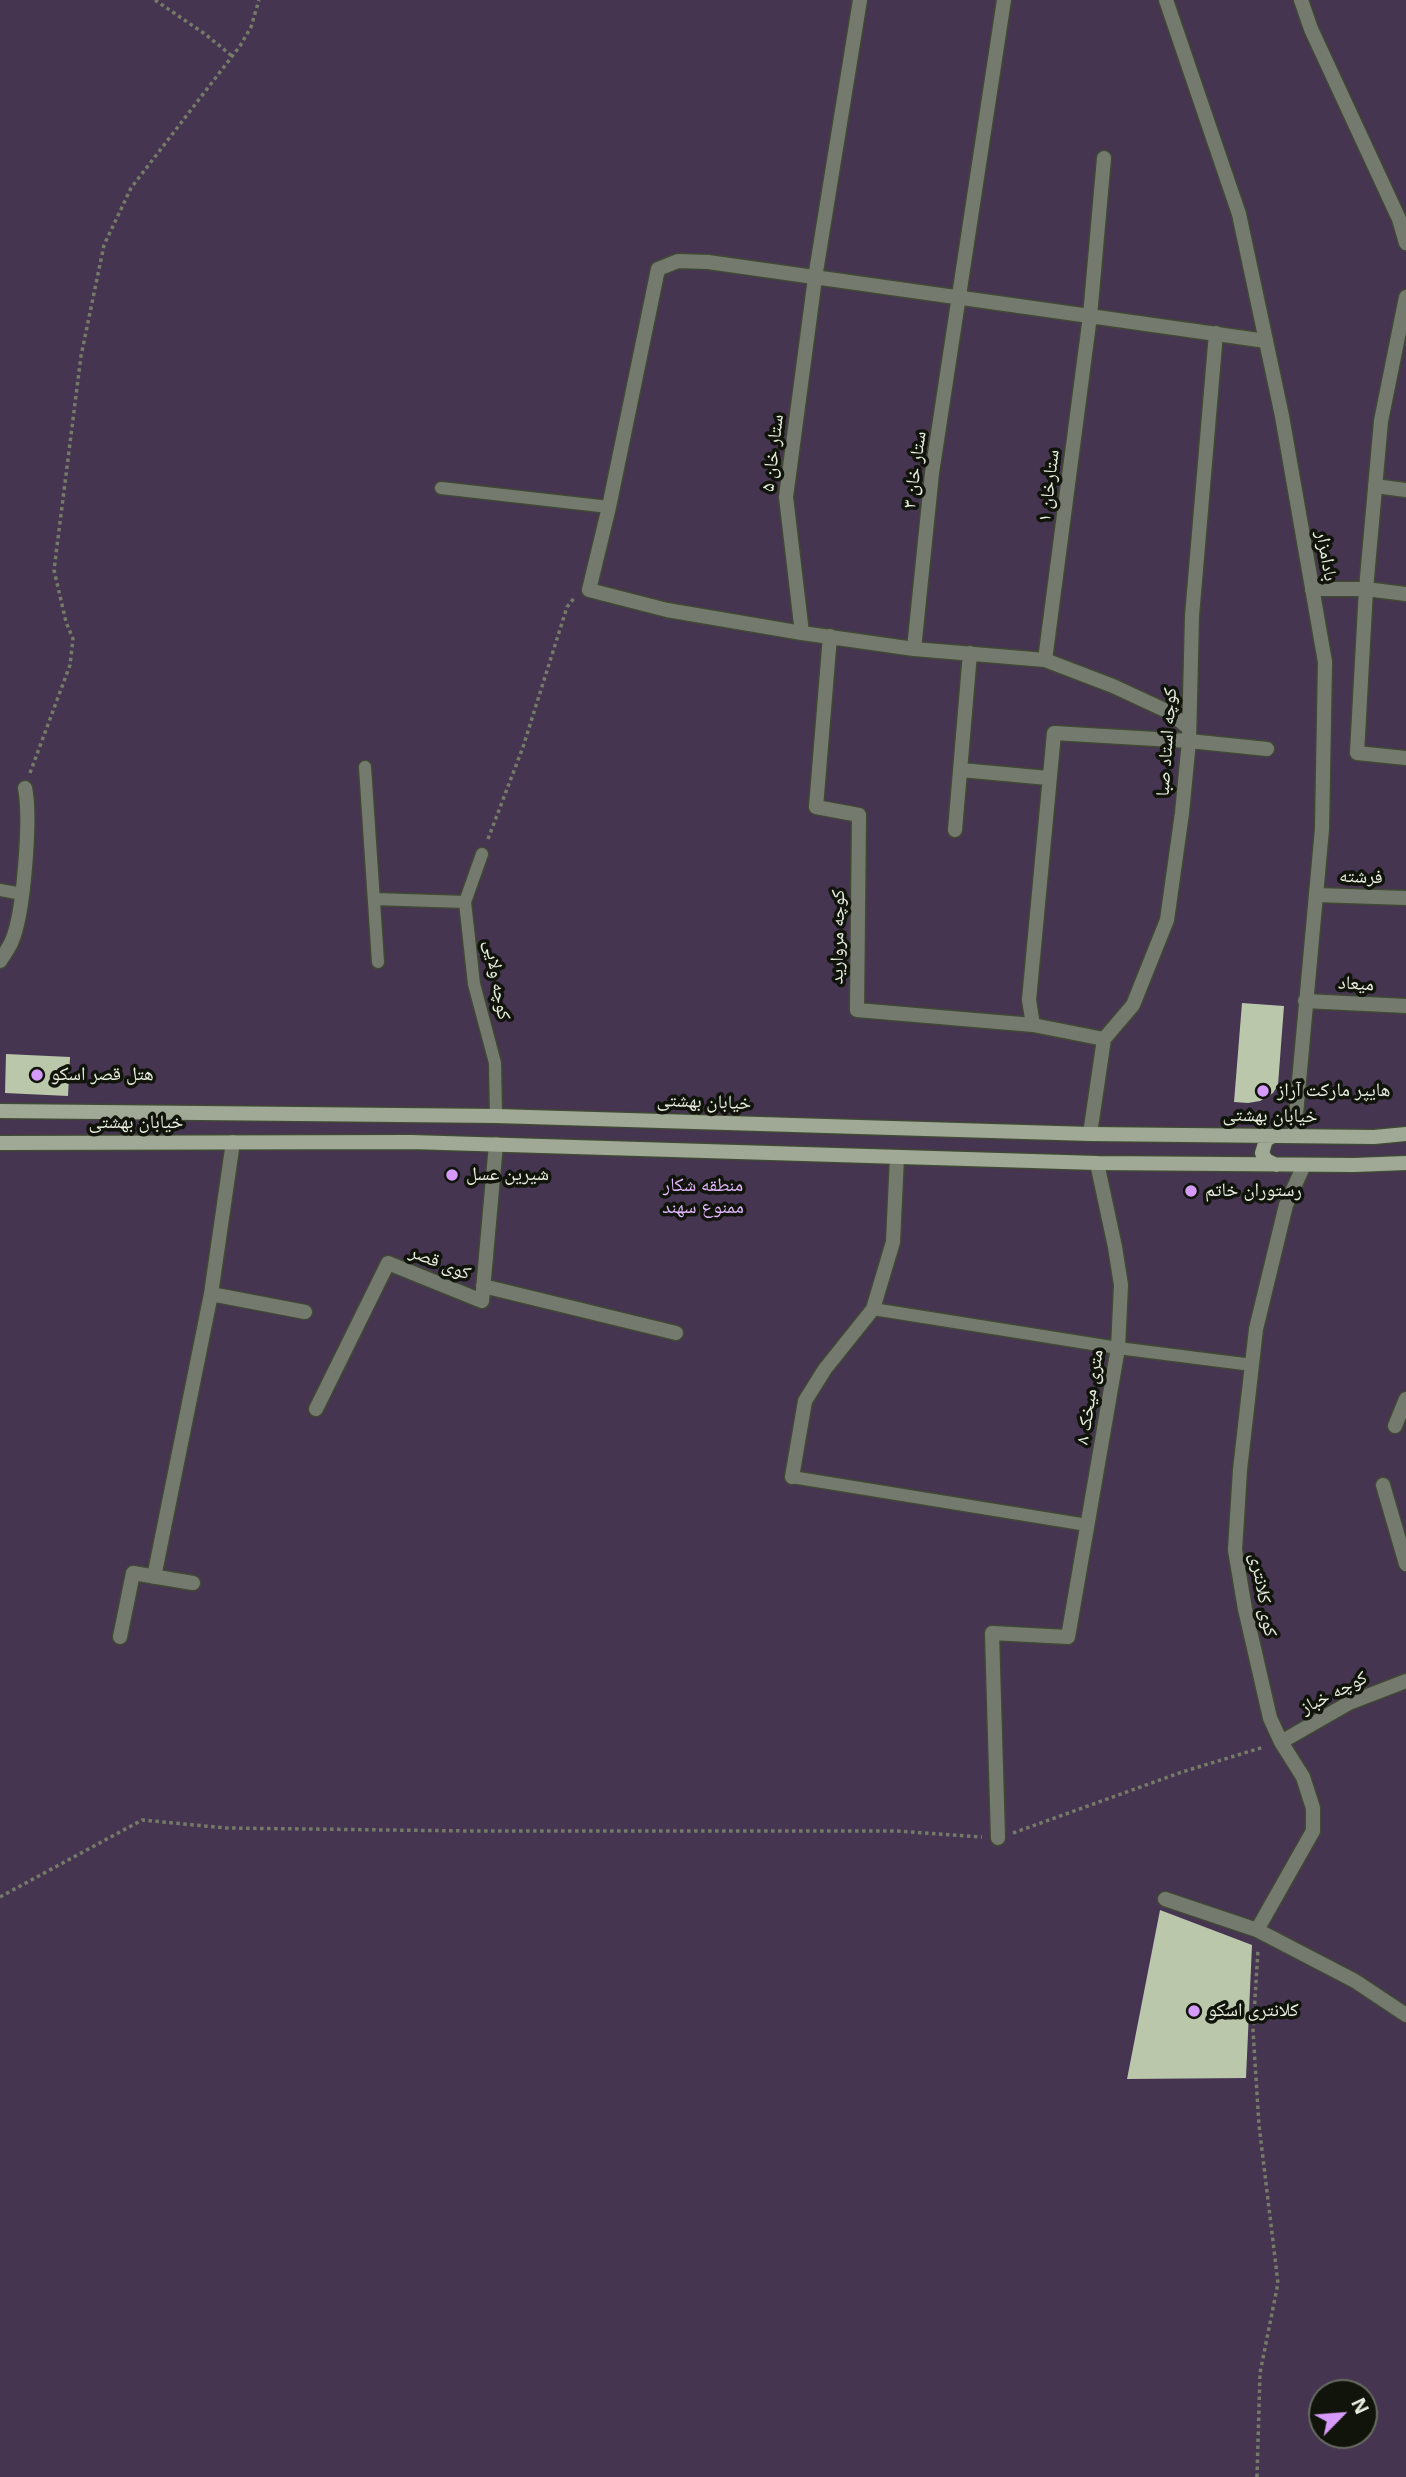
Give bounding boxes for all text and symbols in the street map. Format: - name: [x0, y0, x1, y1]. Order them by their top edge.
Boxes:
- street label: ستار خان ۵: [757, 413, 789, 493]
- street label: ستار خان ۳: [898, 430, 932, 510]
- street label: ستارخان ۱: [1033, 448, 1065, 524]
- street label: بادامزار: [1310, 529, 1342, 583]
- street label: کوچه استاد صبا: [1152, 687, 1182, 797]
- street label: فرشته: [1339, 865, 1383, 889]
- street label: کوچه مروارید: [826, 889, 850, 985]
- street label: کوچه ولایی: [479, 938, 515, 1022]
- street label: میعاد: [1337, 972, 1375, 996]
- place label: هتل قصر اسکو: [51, 1064, 154, 1086]
- marker: هتل قصر اسکو: [29, 1067, 45, 1083]
- place label: هایپر مارکت آراز: [1277, 1080, 1390, 1102]
- marker: هایپر مارکت آراز: [1255, 1083, 1271, 1099]
- street label: خیابان بهشتی: [656, 1089, 752, 1115]
- street label: خیابان بهشتی: [1222, 1104, 1318, 1128]
- street label: خیابان بهشتی: [89, 1112, 183, 1134]
- place label: شیرین عسل: [466, 1164, 549, 1186]
- marker: شیرین عسل: [444, 1167, 460, 1183]
- park label: منطقه شکار ممنوع سهند: [662, 1175, 744, 1219]
- place label: رستوران خاتم: [1205, 1180, 1302, 1202]
- marker: رستوران خاتم: [1183, 1183, 1199, 1199]
- street label: کوی قصر: [406, 1240, 474, 1286]
- street label: ۸ متری میخک: [1071, 1348, 1109, 1446]
- street label: کوی کلانتری: [1244, 1551, 1282, 1639]
- street label: کوچه خباز: [1297, 1666, 1371, 1720]
- place label: کلانتری اسکو: [1208, 2000, 1299, 2022]
- marker: کلانتری اسکو: [1186, 2003, 1202, 2019]
- north arrow: [1308, 2379, 1378, 2449]
- text: N: [1345, 2393, 1375, 2418]

